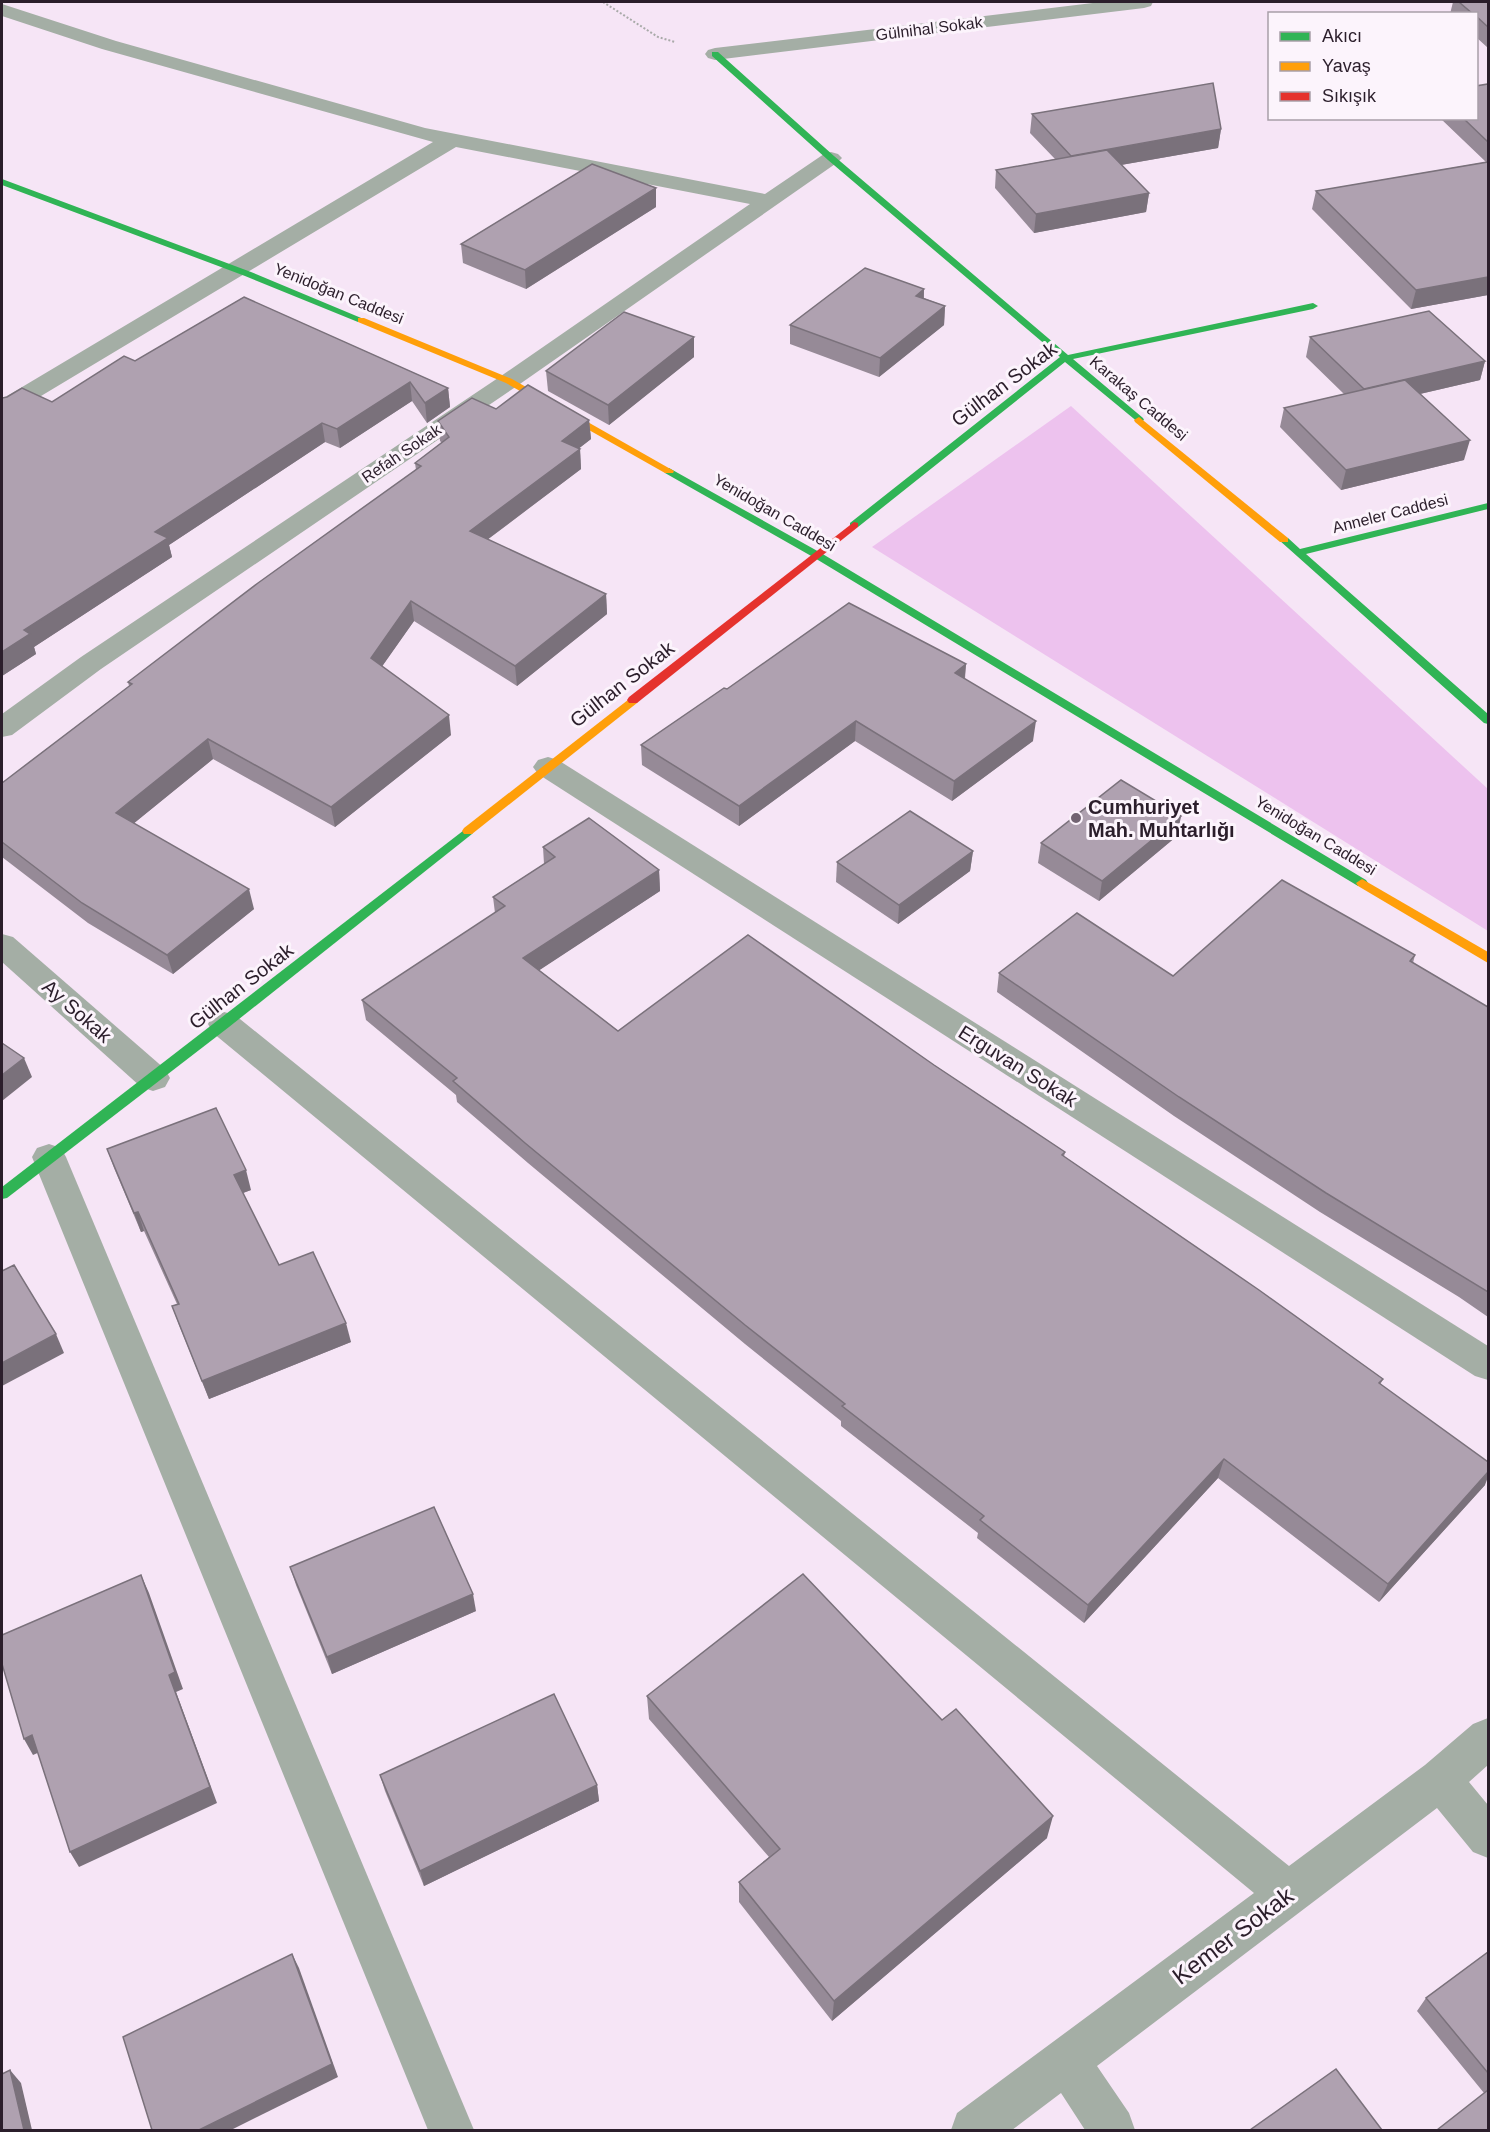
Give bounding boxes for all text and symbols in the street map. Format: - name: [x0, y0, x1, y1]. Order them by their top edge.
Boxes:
- legend: [1268, 12, 1478, 120]
- street label: Gülnihal Sokak: [875, 13, 984, 43]
- text: Akıcı: [1322, 26, 1362, 46]
- text: Yavaş: [1322, 56, 1371, 76]
- text: Sıkışık: [1322, 86, 1377, 106]
- street label: Yenidoğan Caddesi: [272, 260, 406, 327]
- street label: Gülhan Sokak: [947, 337, 1062, 431]
- street label: Karakaş Caddesi: [1087, 353, 1191, 444]
- street label: Refah Sokak: [359, 420, 445, 486]
- street label: Yenidoğan Caddesi: [711, 471, 839, 554]
- street label: Anneler Caddesi: [1331, 491, 1450, 536]
- street label: Gülhan Sokak: [566, 636, 679, 731]
- street label: Yenidoğan Caddesi: [1252, 793, 1379, 878]
- place label: Cumhuriyet Mah. Muhtarlığı: [1088, 796, 1235, 841]
- marker: Cumhuriyet Mah. Muhtarlığı: [1069, 811, 1083, 825]
- street label: Gülhan Sokak: [185, 938, 298, 1033]
- street label: Ay Sokak: [38, 975, 117, 1048]
- street label: Erguvan Sokak: [955, 1021, 1082, 1112]
- street label: Kemer Sokak: [1167, 1881, 1299, 1990]

